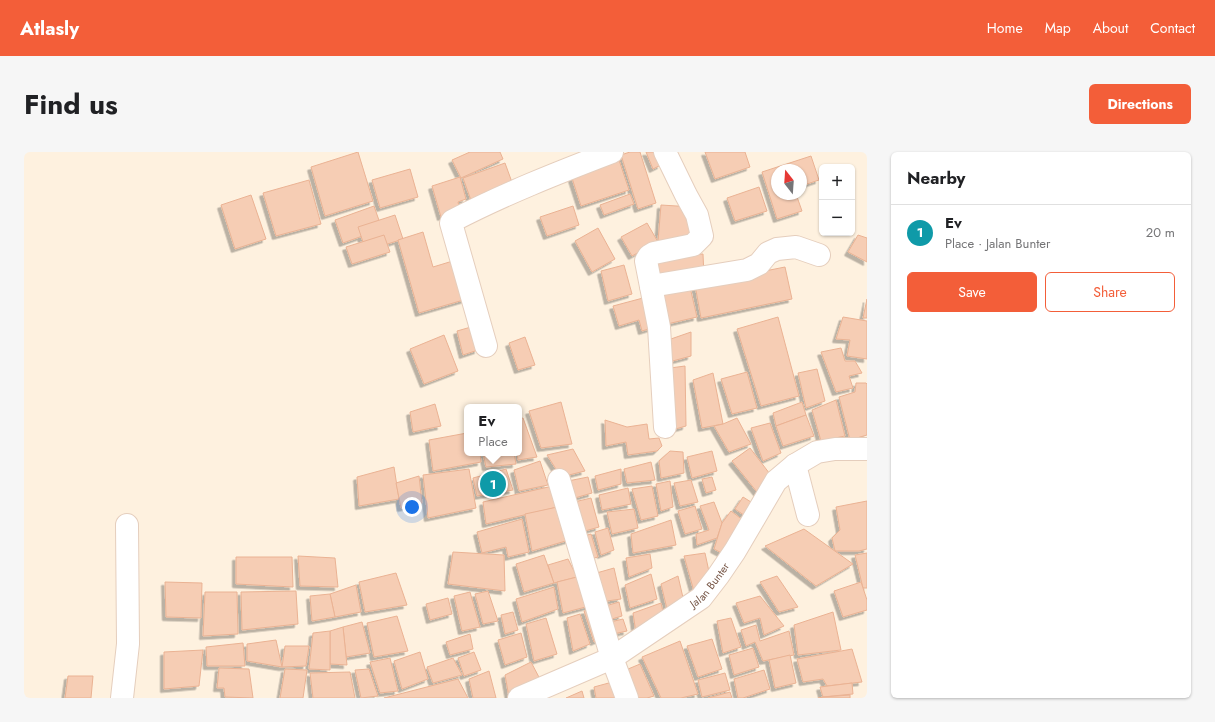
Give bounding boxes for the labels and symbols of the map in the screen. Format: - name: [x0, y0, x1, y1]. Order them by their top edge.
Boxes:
- north arrow: [771, 164, 807, 200]
- pin: 1: [480, 469, 506, 499]
- your location: [402, 497, 422, 517]
- street label: Jalan Bunter: [685, 559, 733, 612]

